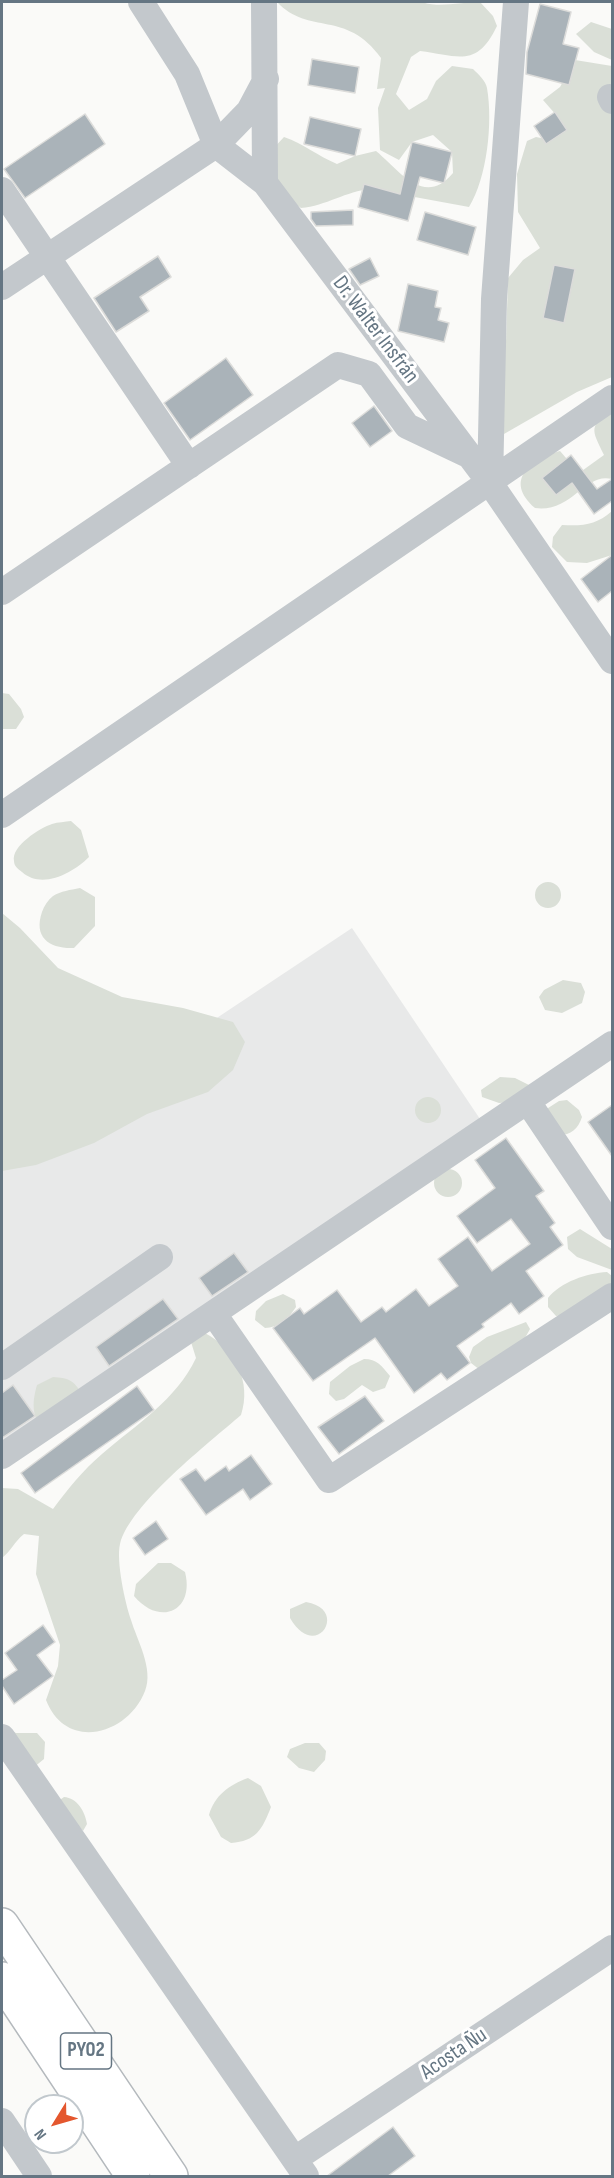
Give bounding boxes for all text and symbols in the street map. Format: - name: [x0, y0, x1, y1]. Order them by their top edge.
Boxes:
- street label: Dr. Walter Insfrán: [326, 271, 424, 389]
- street label: Acosta Ñu: [416, 2022, 492, 2086]
- road number: PY02: [60, 2033, 112, 2069]
- north arrow: [24, 2094, 84, 2154]
- text: N: [31, 2125, 51, 2143]

